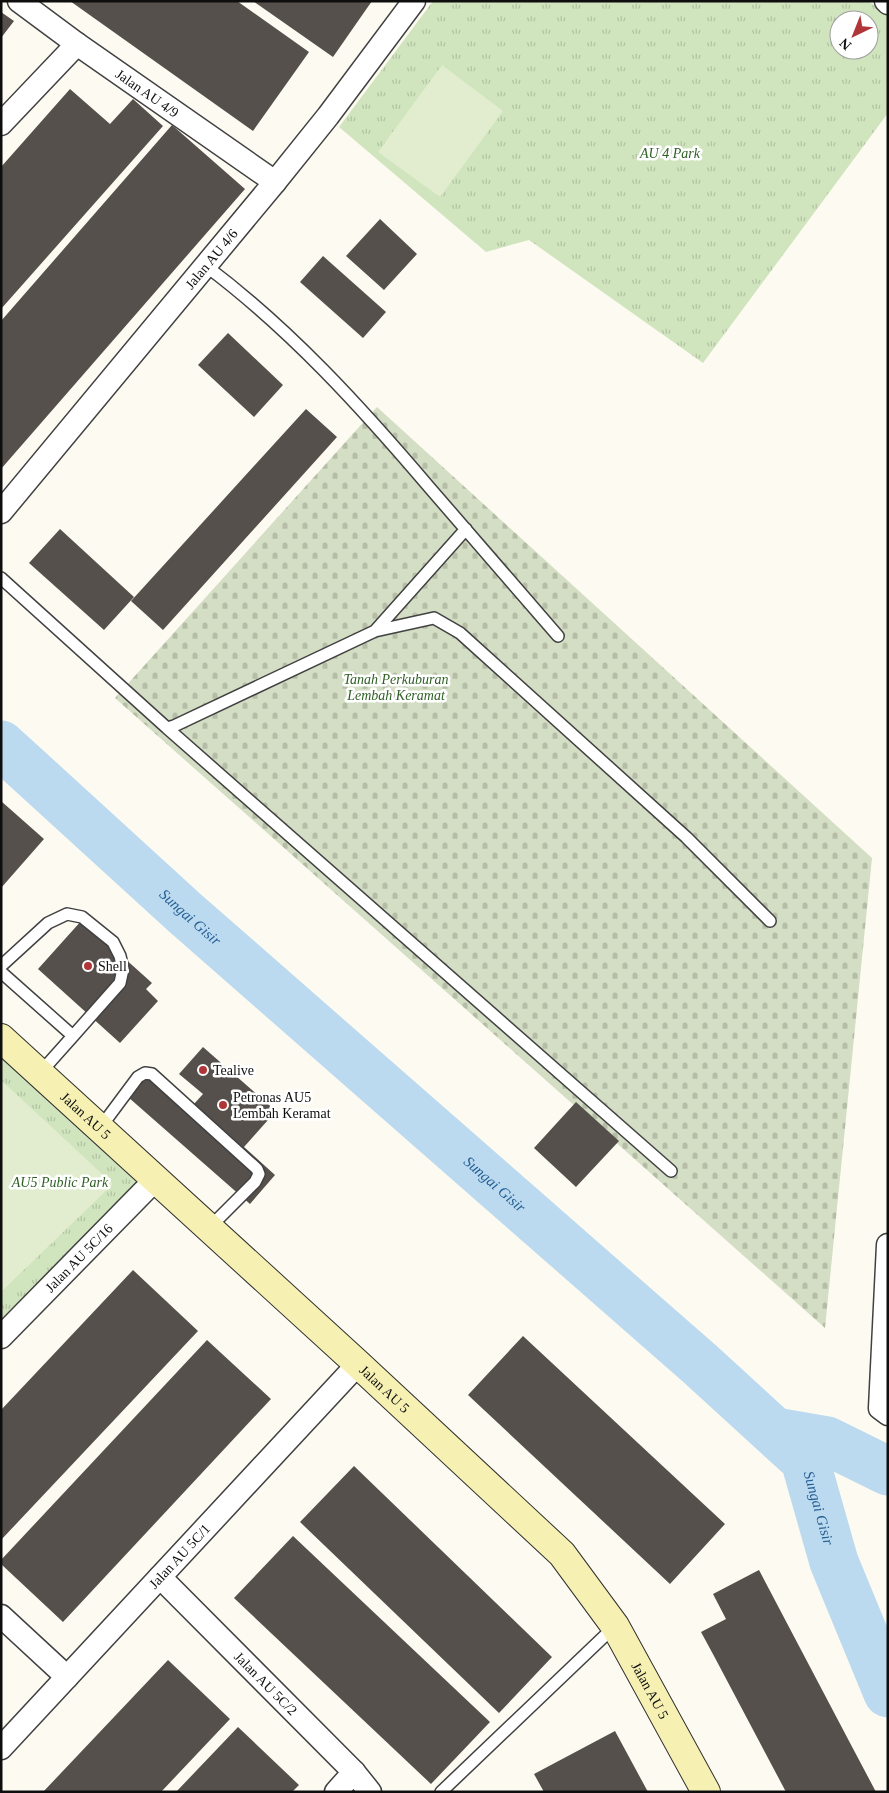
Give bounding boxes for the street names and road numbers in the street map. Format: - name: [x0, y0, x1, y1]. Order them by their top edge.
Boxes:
- street label: Jalan AU 4/9: [113, 66, 182, 120]
- street label: Jalan AU 4/6: [182, 226, 240, 292]
- street label: Jalan AU 5: [58, 1089, 114, 1142]
- street label: Jalan AU 5C/16: [42, 1221, 115, 1295]
- street label: Jalan AU 5: [357, 1362, 413, 1416]
- street label: Jalan AU 5C/1: [146, 1521, 213, 1591]
- street label: Jalan AU 5C/2: [231, 1649, 300, 1718]
- street label: Jalan AU 5: [629, 1659, 672, 1721]

